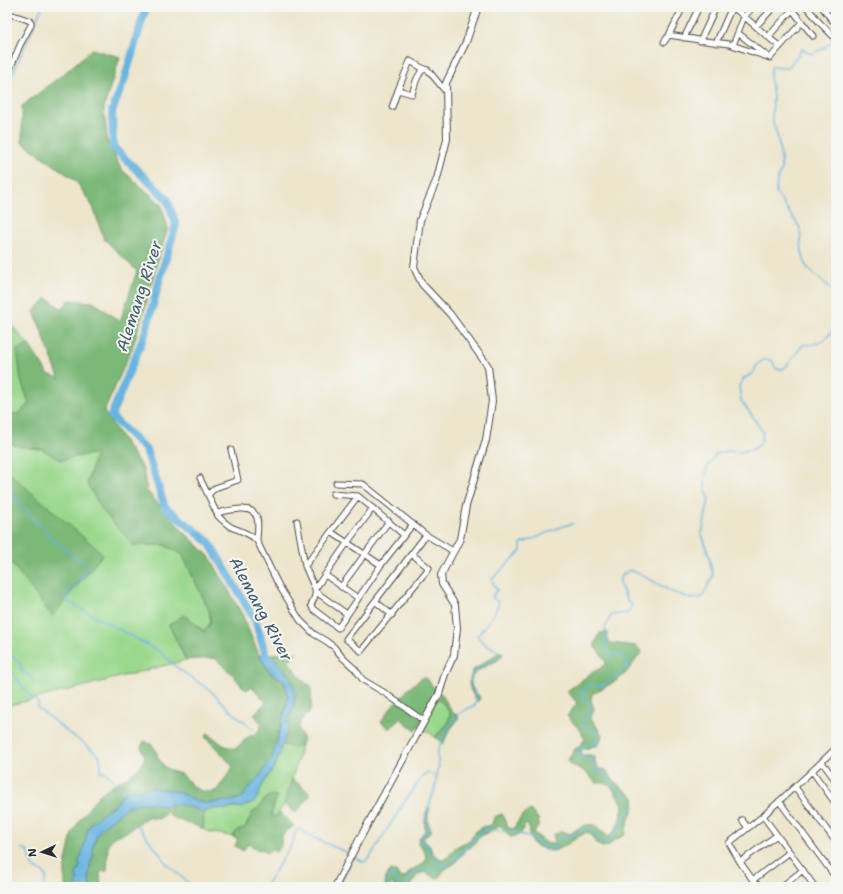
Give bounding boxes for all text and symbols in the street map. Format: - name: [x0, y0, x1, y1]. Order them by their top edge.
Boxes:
- water label: Alemang River: [111, 238, 167, 354]
- water label: Alemang River: [225, 553, 298, 665]
- north arrow: [22, 832, 62, 872]
- text: N: [25, 848, 40, 858]

